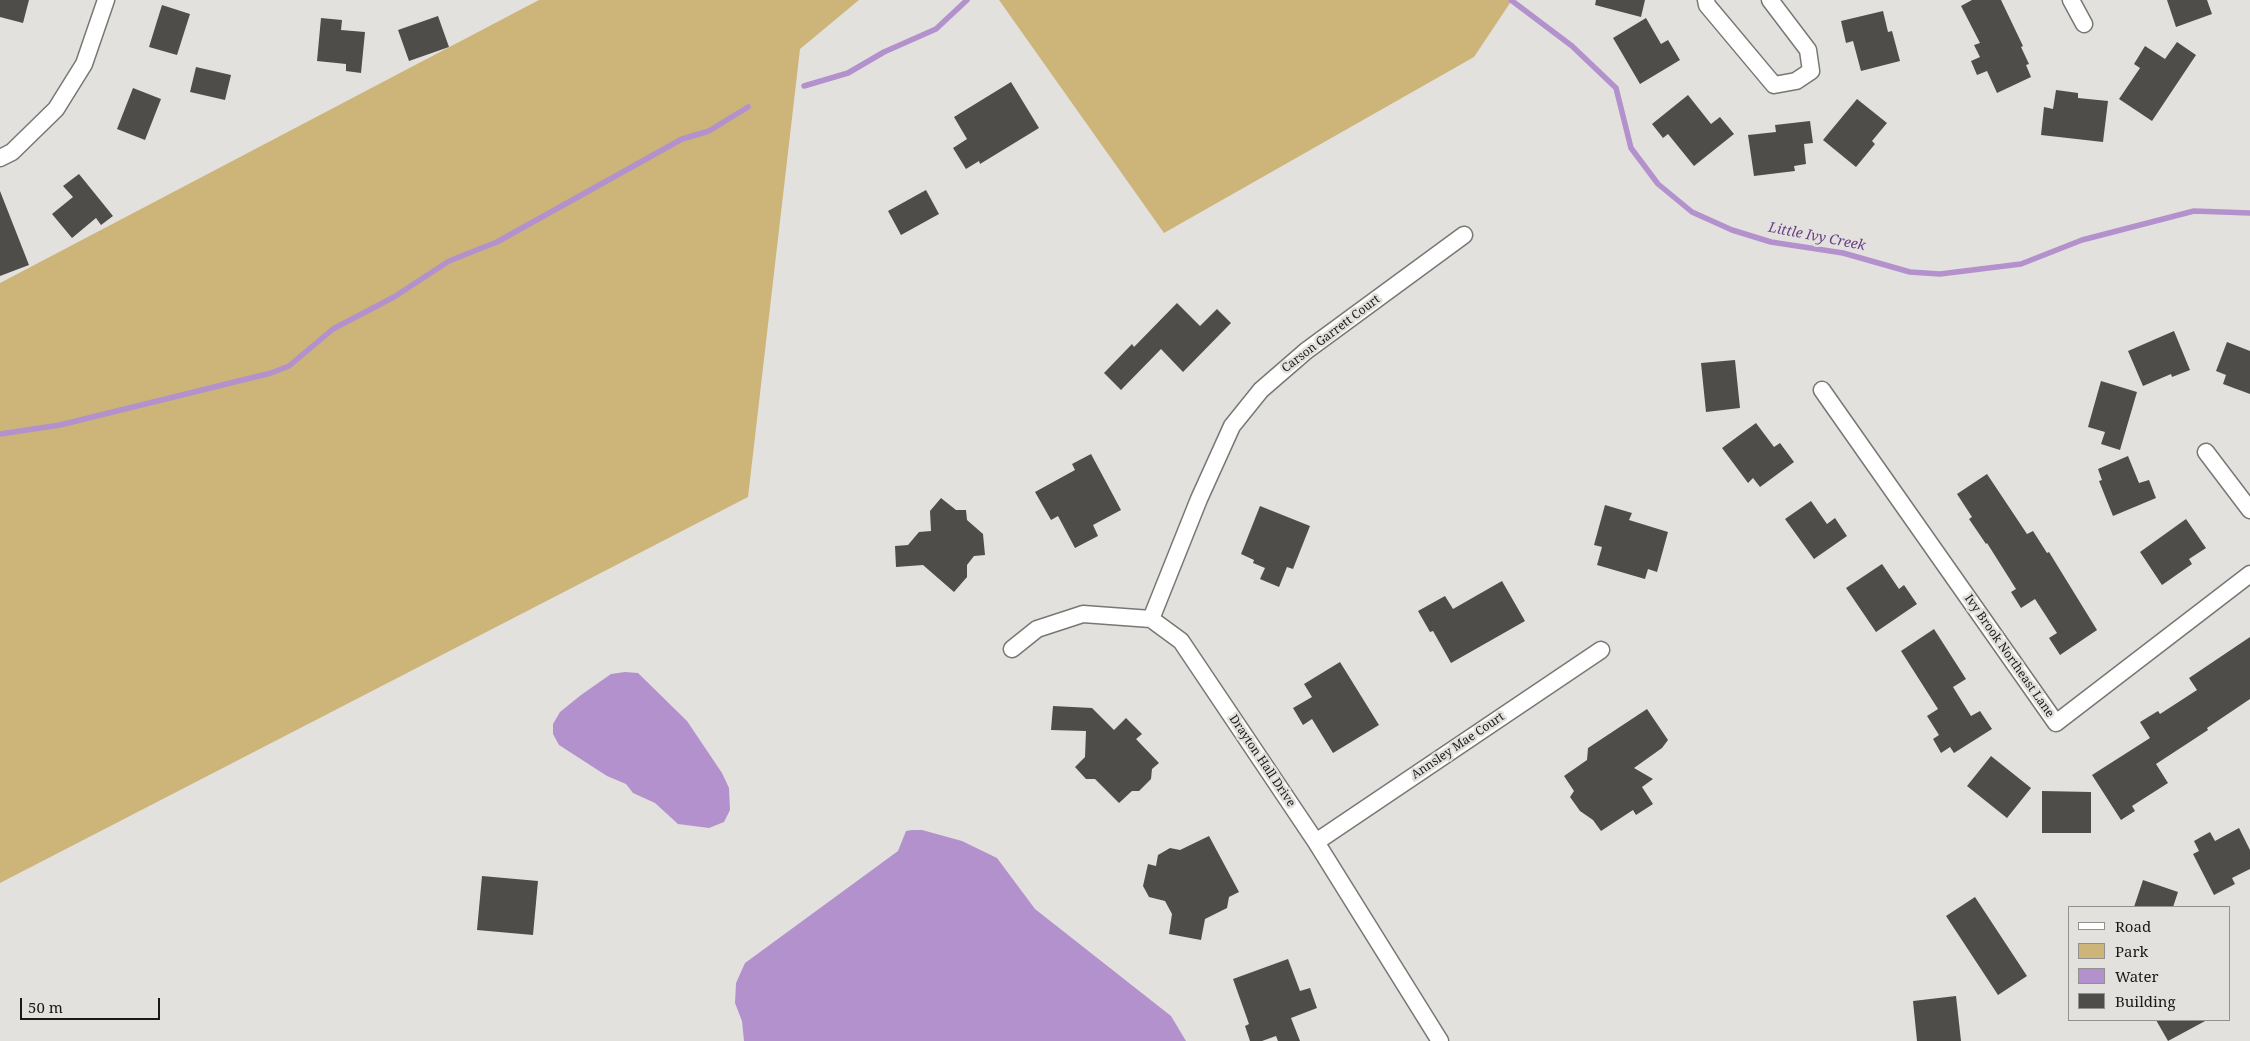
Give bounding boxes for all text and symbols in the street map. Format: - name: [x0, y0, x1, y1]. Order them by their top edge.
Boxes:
- water label: Little Ivy Creek: [1767, 219, 1867, 255]
- street label: Carson Garrett Court: [1279, 292, 1383, 376]
- street label: Ivy Brook Northeast Lane: [1961, 592, 2057, 720]
- street label: Annsley Mae Court: [1409, 710, 1507, 782]
- street label: Drayton Hall Drive: [1226, 712, 1298, 810]
- legend: [2068, 906, 2230, 1021]
- text: Road: [2115, 916, 2151, 936]
- text: Park: [2115, 941, 2148, 961]
- text: Water: [2115, 966, 2158, 986]
- scale bar: [22, 988, 162, 1020]
- text: Building: [2115, 991, 2176, 1011]
- text: 50 m: [28, 997, 63, 1017]

